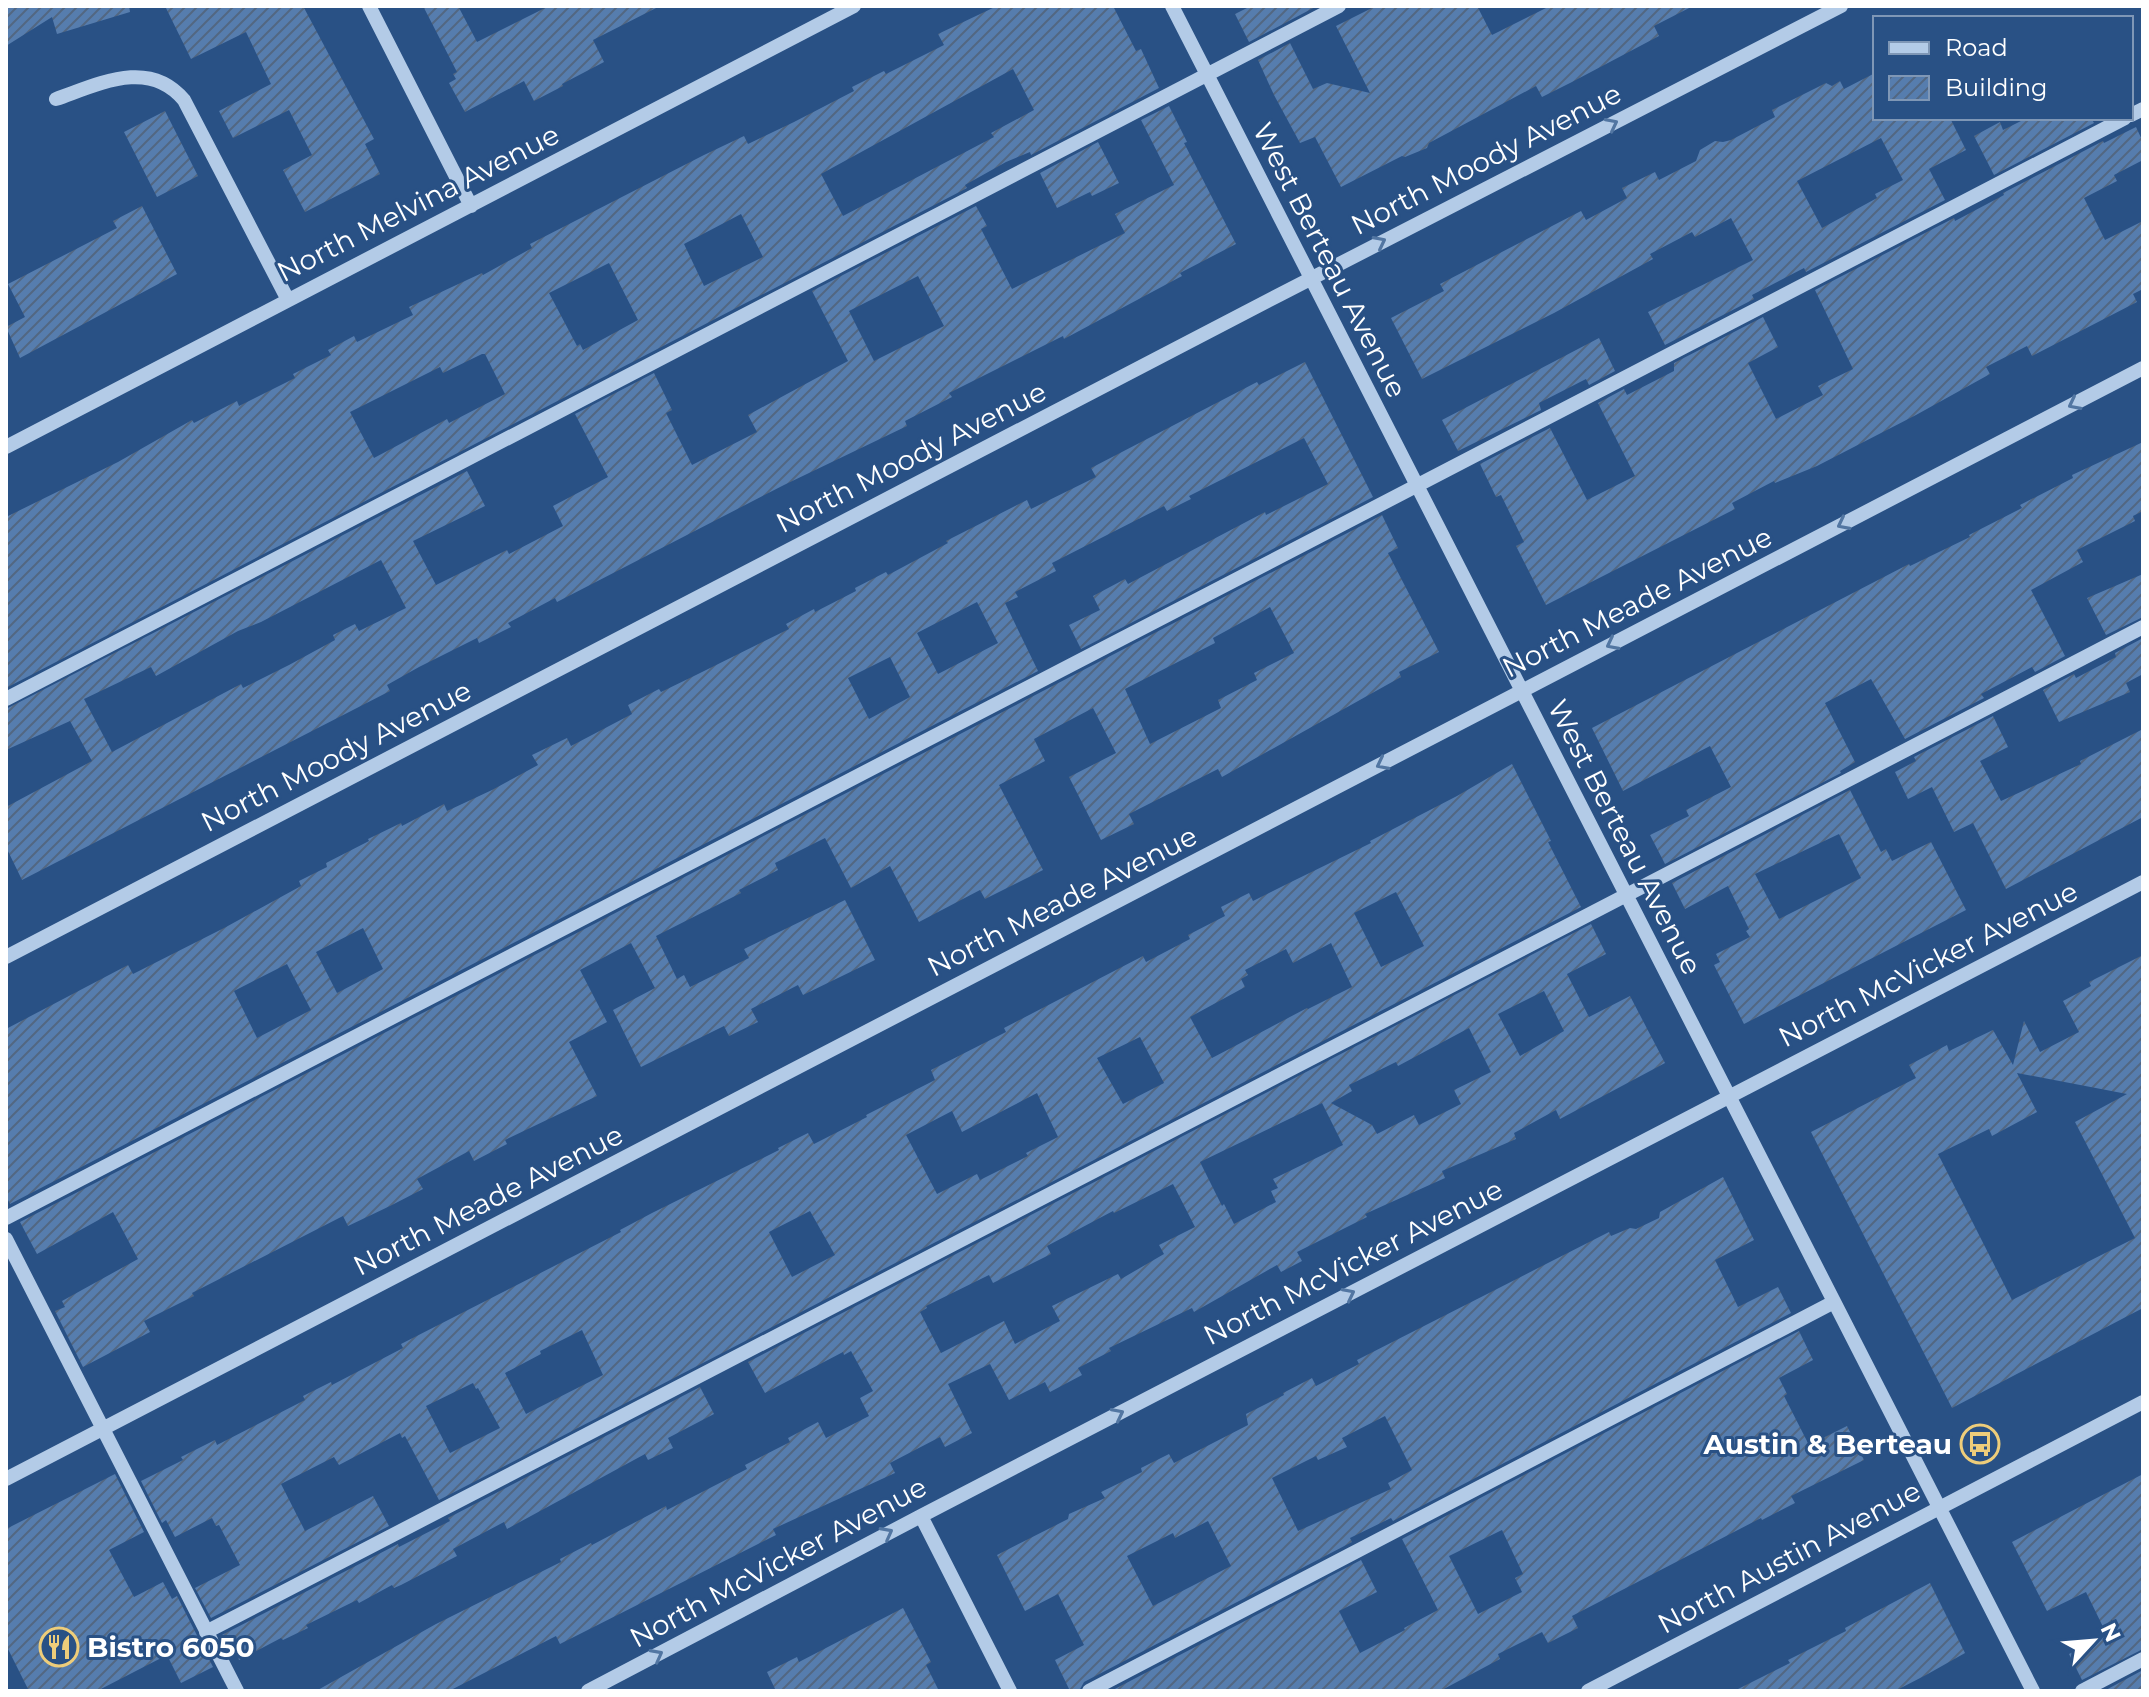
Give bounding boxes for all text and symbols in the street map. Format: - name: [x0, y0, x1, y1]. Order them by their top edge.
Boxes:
- legend: [1873, 16, 2133, 120]
- text: Road: [1945, 33, 2008, 62]
- text: Building: [1945, 73, 2048, 102]
- street label: North Moody Avenue: [1345, 76, 1627, 242]
- street label: North Melvina Avenue: [271, 117, 565, 289]
- street label: West Berteau Avenue: [1246, 117, 1414, 403]
- one-way arrow: [1603, 118, 1618, 133]
- one-way arrow: [1372, 237, 1387, 252]
- street label: North Moody Avenue: [770, 374, 1052, 540]
- one-way arrow: [2067, 395, 2082, 410]
- one-way arrow: [1837, 515, 1852, 530]
- street label: North Meade Avenue: [1496, 519, 1778, 685]
- one-way arrow: [1606, 635, 1621, 650]
- street label: North Moody Avenue: [195, 673, 477, 839]
- street label: West Berteau Avenue: [1541, 694, 1709, 980]
- one-way arrow: [1375, 754, 1390, 770]
- street label: North Meade Avenue: [921, 818, 1203, 984]
- street label: North McVicker Avenue: [1773, 874, 2083, 1054]
- street label: North Meade Avenue: [347, 1117, 629, 1283]
- street label: North McVicker Avenue: [1198, 1172, 1508, 1352]
- one-way arrow: [1340, 1288, 1355, 1304]
- one-way arrow: [1109, 1408, 1124, 1423]
- bus stop icon: Austin & Berteau: [1959, 1423, 2001, 1465]
- place label: Austin & Berteau: [1702, 1427, 1952, 1461]
- street label: North McVicker Avenue: [624, 1469, 932, 1655]
- street label: North Austin Avenue: [1652, 1473, 1926, 1641]
- one-way arrow: [879, 1528, 894, 1543]
- north arrow: [2053, 1601, 2133, 1681]
- text: N: [2094, 1619, 2127, 1646]
- restaurant icon: Bistro 6050: [38, 1626, 80, 1668]
- place label: Bistro 6050: [87, 1630, 255, 1664]
- one-way arrow: [649, 1649, 664, 1664]

